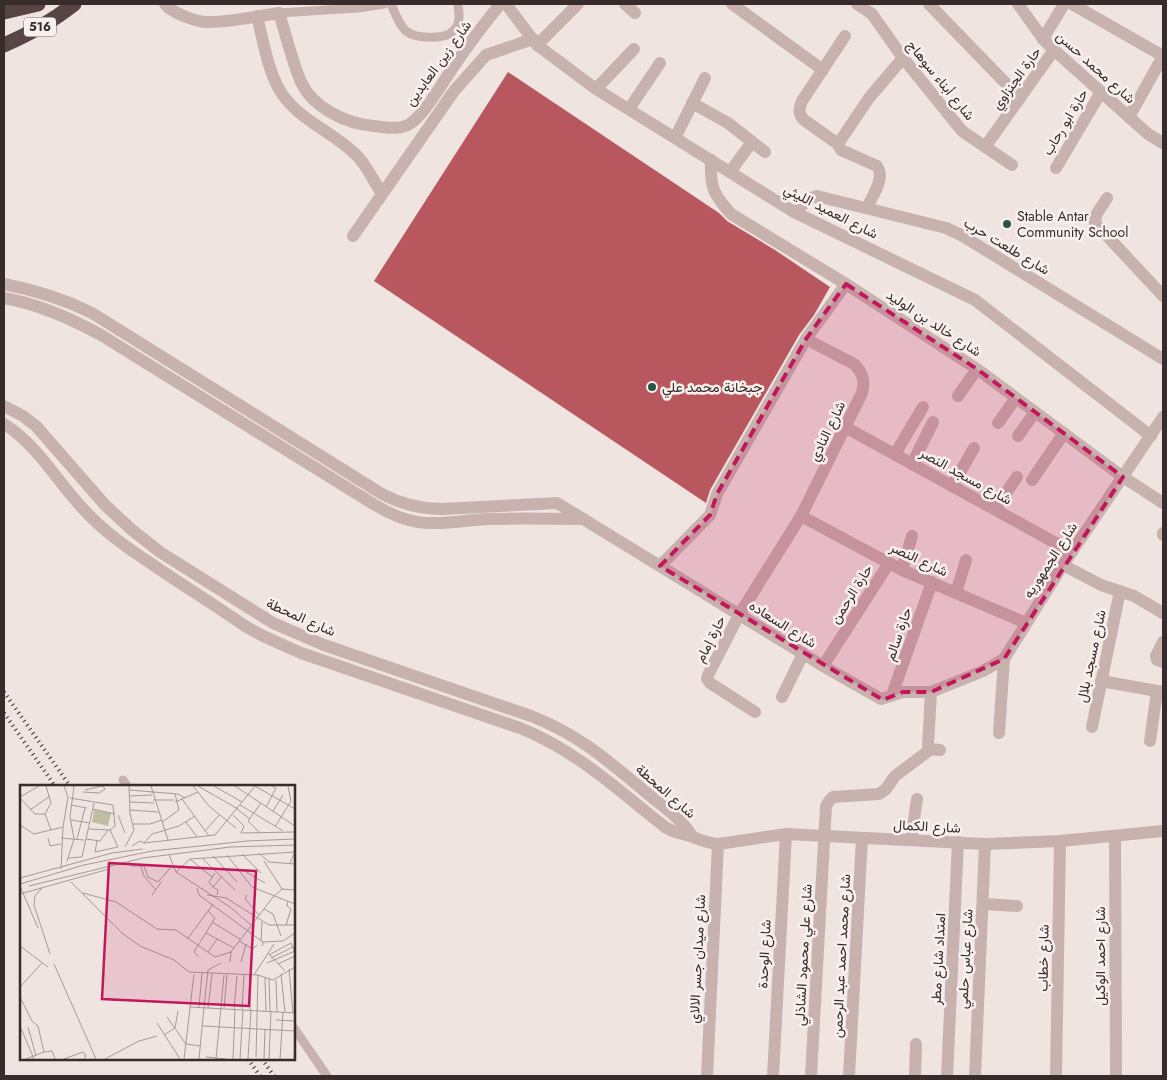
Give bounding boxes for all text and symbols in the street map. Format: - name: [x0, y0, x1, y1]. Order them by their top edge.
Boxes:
- street label: شارع زين العابدين: [400, 16, 477, 111]
- road number: 516: [24, 18, 56, 36]
- street label: شارع محمد حسن: [1051, 26, 1140, 109]
- street label: شارع أبناء سوهاج: [902, 36, 980, 125]
- street label: حارة الجنزاوي: [987, 43, 1047, 115]
- street label: حارة ابو رحاب: [1037, 85, 1093, 159]
- street label: شارع العميد الليثي: [780, 179, 882, 245]
- place label: Stable Antar Community School: [1017, 206, 1128, 242]
- street label: شارع طلعت حرب: [960, 212, 1054, 280]
- marker: Stable Antar Community School: [1001, 218, 1013, 230]
- street label: شارع خالد بن الوليد: [882, 285, 985, 362]
- place label: جبخانة محمد علي: [662, 377, 762, 399]
- marker: جبخانة محمد علي: [646, 381, 658, 393]
- street label: شارع النادي: [804, 398, 852, 465]
- street label: شارع مسجد النصر: [915, 442, 1016, 510]
- street label: شارع الجمهوريه: [1018, 518, 1083, 602]
- street label: شارع النصر: [885, 536, 951, 582]
- street label: حارة الرحمن: [825, 560, 877, 628]
- street label: شارع المحطة: [263, 593, 339, 642]
- street label: شارع السعاده: [745, 595, 821, 654]
- street label: حارة سالم: [880, 605, 916, 663]
- street label: شارع مسجد بلال: [1071, 608, 1112, 704]
- street label: حارة إمام: [690, 612, 730, 666]
- street label: شارع المحطة: [631, 759, 700, 824]
- inset map: [20, 785, 295, 1060]
- street label: شارع الكمال: [893, 814, 961, 839]
- street label: شارع محمد احمد عبد الرحمن: [827, 873, 856, 1039]
- street label: شارع علي محمود الشاذلي: [789, 884, 819, 1027]
- street label: شارع ميدان جسر الالاي: [684, 894, 712, 1024]
- street label: شارع احمد الوكيل: [1090, 906, 1111, 1006]
- street label: شارع عباس حلمي: [952, 909, 980, 1010]
- street label: امتداد شارع مطر: [926, 913, 951, 1007]
- street label: شارع الوحدة: [752, 919, 777, 989]
- street label: شارع خطاب: [1032, 924, 1055, 992]

